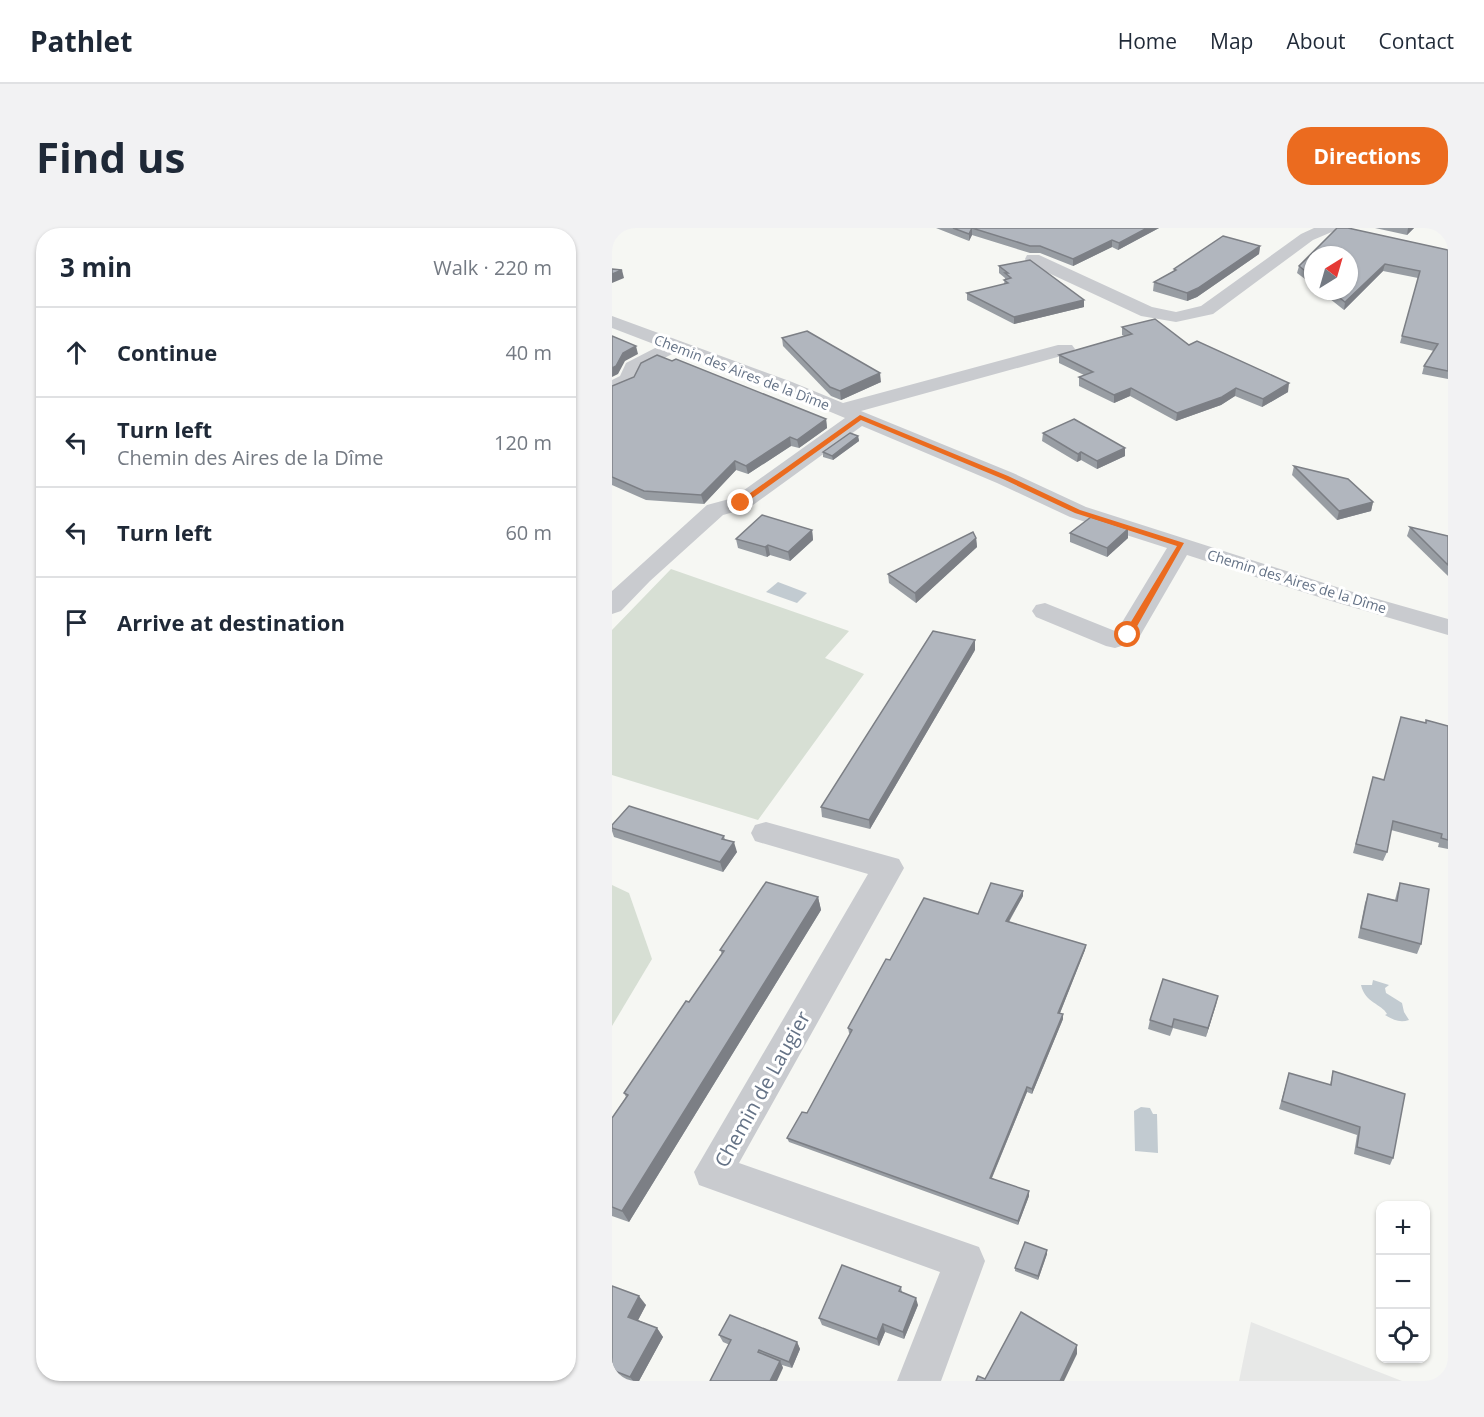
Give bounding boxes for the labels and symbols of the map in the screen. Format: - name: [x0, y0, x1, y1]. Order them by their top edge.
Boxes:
- north arrow: [1304, 246, 1358, 300]
- street label: Chemin des Aires de la Dîme: [652, 330, 833, 414]
- route end: [727, 489, 753, 515]
- street label: Chemin des Aires de la Dîme: [1205, 545, 1389, 617]
- route start: [1114, 621, 1140, 647]
- street label: Chemin de Laugier: [708, 1006, 816, 1172]

